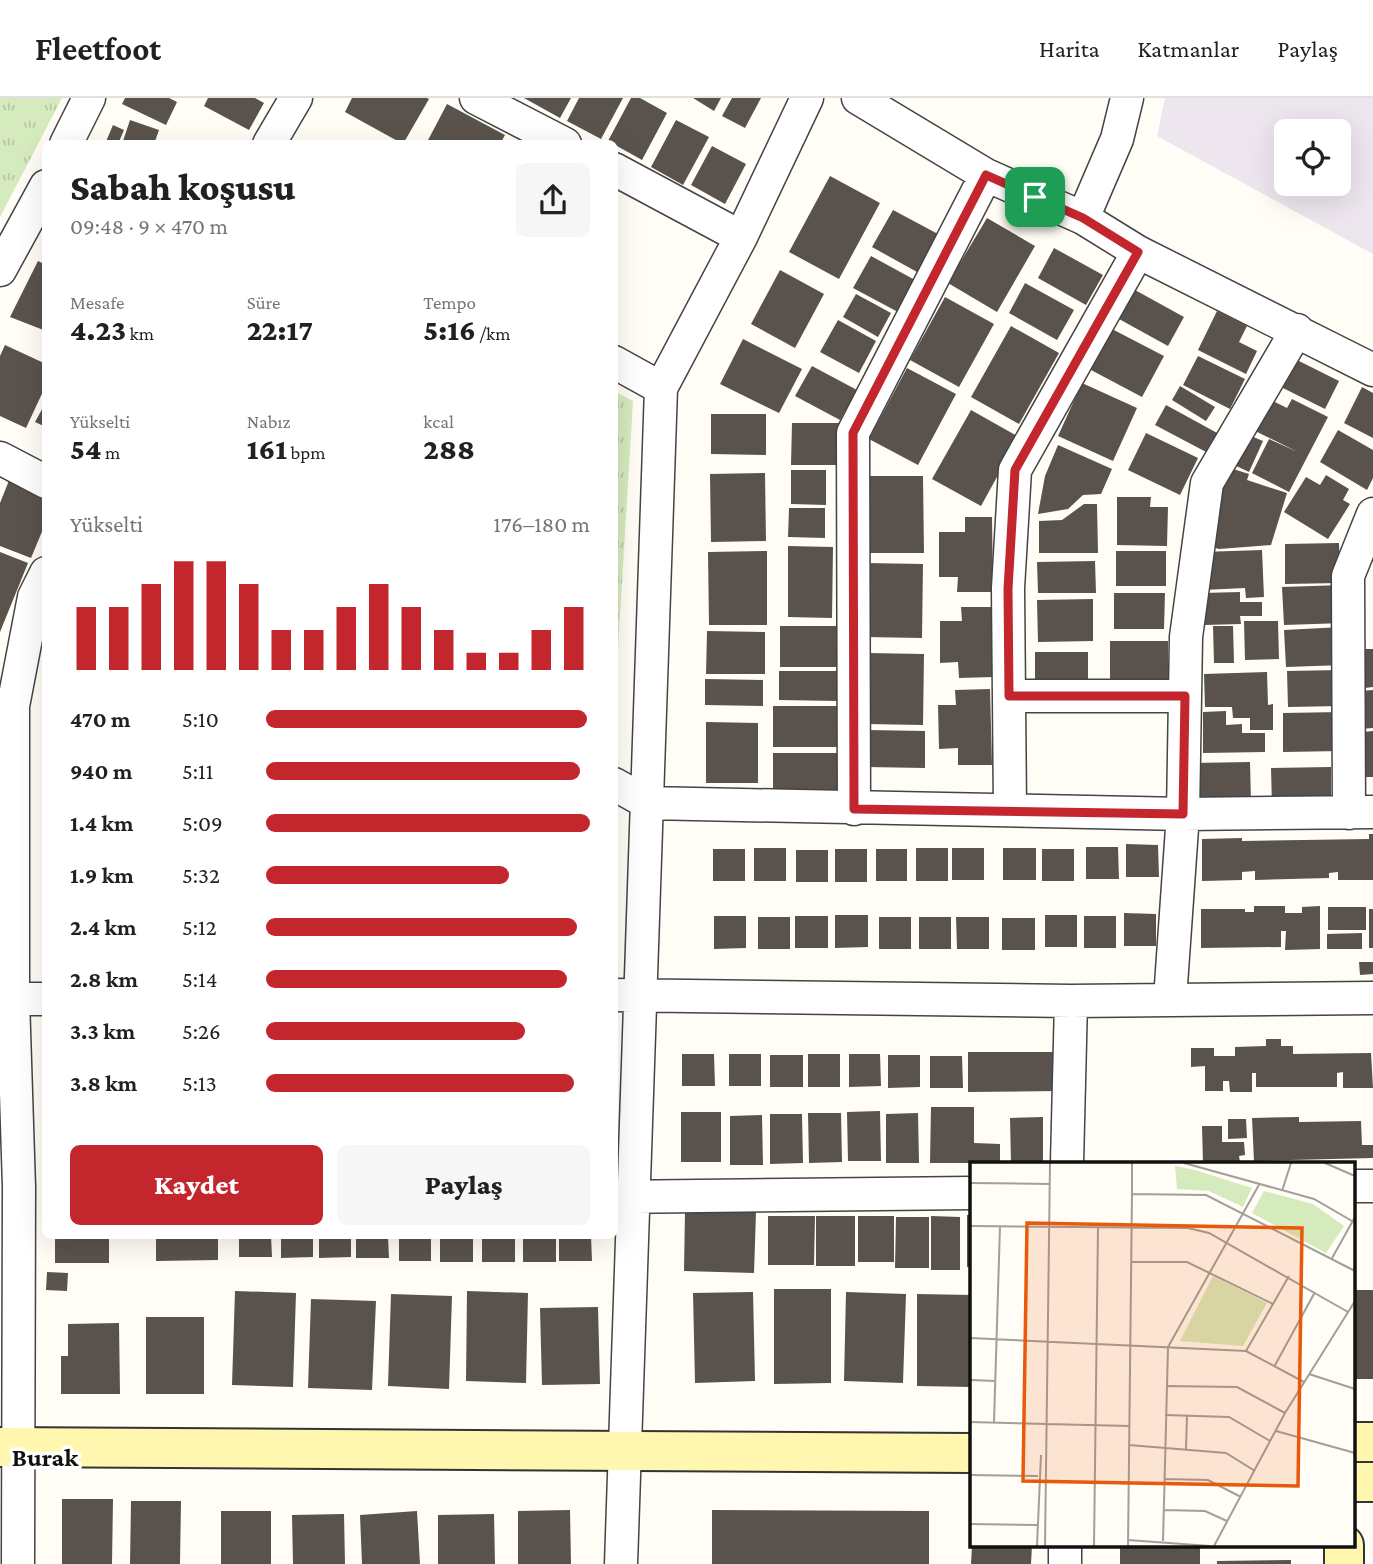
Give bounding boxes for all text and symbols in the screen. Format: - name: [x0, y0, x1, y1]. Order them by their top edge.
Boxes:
- text: Fleetfoot: [35, 30, 161, 67]
- text: Harita: [1039, 35, 1100, 62]
- text: Katmanlar: [1138, 35, 1239, 62]
- text: Paylaş: [1277, 35, 1338, 62]
- map controls: [1274, 119, 1351, 196]
- button: locate: [1274, 119, 1351, 196]
- button: share: [516, 163, 590, 237]
- text: Sabah koşusu: [70, 166, 295, 208]
- pin: [1005, 167, 1065, 227]
- icon: arrive: [1016, 178, 1054, 216]
- text: 09:48 · 9 × 470 m: [70, 213, 228, 239]
- text: Mesafe: [70, 292, 124, 313]
- text: Süre: [247, 292, 280, 313]
- text: Tempo: [423, 292, 476, 313]
- text: 4.23: [70, 313, 126, 346]
- text: 22:17: [247, 313, 313, 346]
- text: 5:16: [423, 313, 476, 346]
- text: km: [126, 323, 154, 344]
- text: /km: [476, 323, 510, 344]
- text: Yükselti: [70, 411, 130, 432]
- text: Nabız: [247, 411, 291, 432]
- text: kcal: [423, 411, 454, 432]
- text: 54: [70, 432, 102, 465]
- text: 161: [247, 432, 287, 465]
- text: 288: [423, 432, 475, 465]
- text: m: [102, 442, 120, 463]
- text: bpm: [287, 442, 325, 463]
- text: Yükselti: [70, 511, 143, 537]
- text: 176–180 m: [493, 511, 590, 537]
- text: 470 m: [70, 706, 131, 732]
- text: 5:10: [182, 706, 219, 732]
- text: 940 m: [70, 758, 132, 784]
- text: 5:11: [182, 758, 213, 784]
- text: 1.4 km: [70, 810, 133, 836]
- text: 5:09: [182, 810, 223, 836]
- text: 1.9 km: [70, 862, 134, 888]
- text: 5:32: [182, 862, 220, 888]
- text: 2.4 km: [70, 914, 137, 940]
- text: 5:12: [182, 914, 217, 940]
- text: 2.8 km: [70, 966, 138, 992]
- text: 5:14: [182, 966, 218, 992]
- text: 3.3 km: [70, 1018, 135, 1044]
- text: 5:26: [182, 1018, 221, 1044]
- text: 3.8 km: [70, 1070, 137, 1096]
- text: 5:13: [182, 1070, 217, 1096]
- button: Kaydet: [70, 1145, 323, 1225]
- button: Paylaş: [337, 1145, 590, 1225]
- inset map: [970, 1162, 1356, 1546]
- district label: Burak: [12, 1443, 79, 1472]

